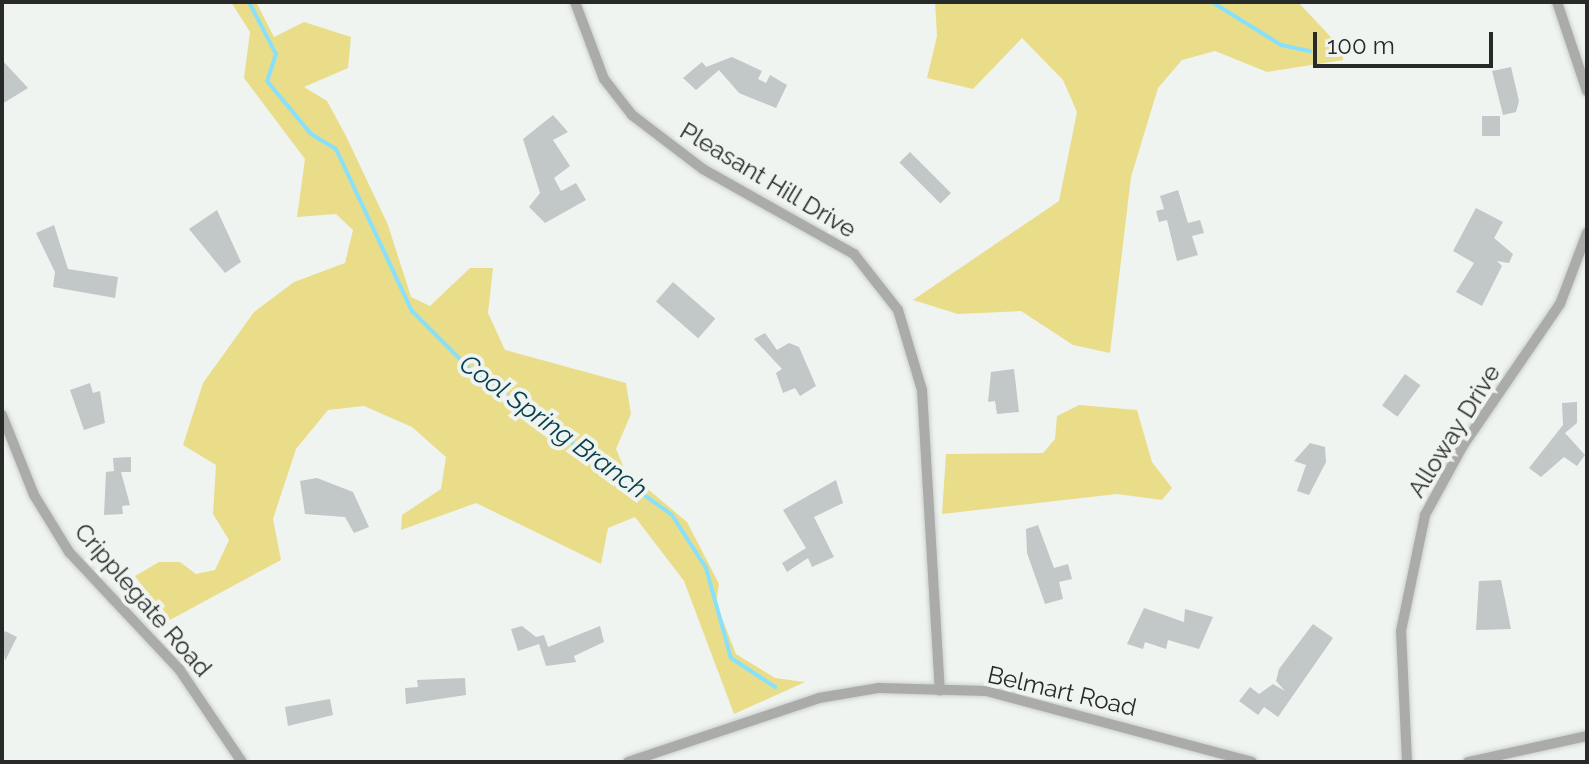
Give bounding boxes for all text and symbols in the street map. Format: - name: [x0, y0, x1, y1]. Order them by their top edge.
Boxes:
- scale bar: [1317, 16, 1497, 66]
- text: 100 m: [1327, 31, 1395, 60]
- street label: Pleasant Hill Drive: [675, 116, 861, 244]
- water label: Cool Spring Branch: [453, 348, 653, 506]
- street label: Alloway Drive: [1402, 359, 1506, 503]
- street label: Cripplegate Road: [69, 517, 217, 683]
- street label: Belmart Road: [985, 660, 1139, 722]

